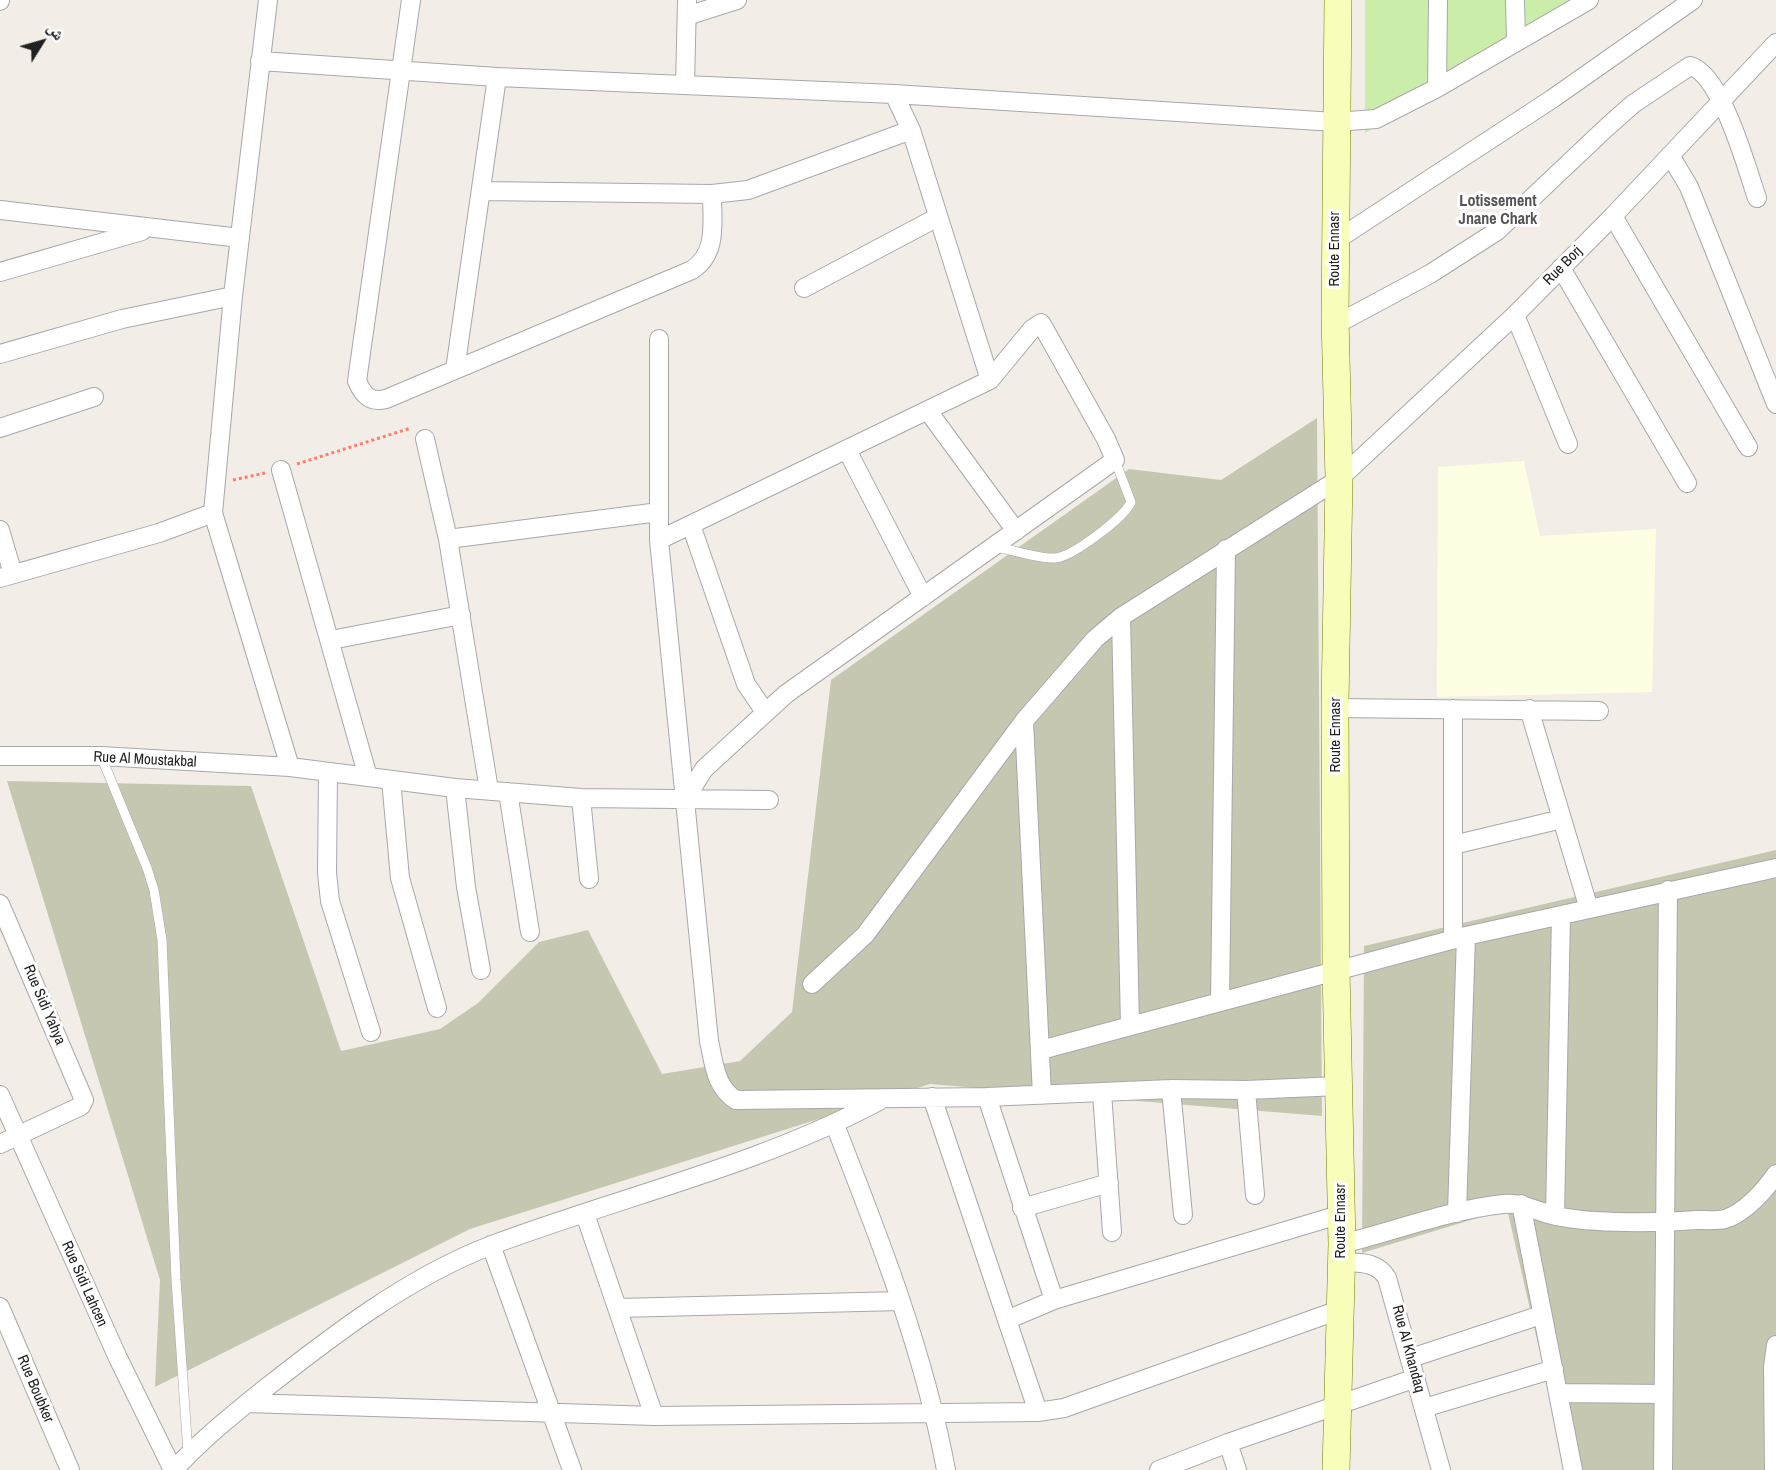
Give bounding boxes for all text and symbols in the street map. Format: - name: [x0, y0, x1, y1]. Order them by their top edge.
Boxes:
- north arrow: [12, 12, 72, 72]
- text: ش: [42, 18, 70, 45]
- district label: Lotissement Jnane Chark: [1459, 192, 1537, 230]
- street label: Route Ennasr: [1326, 211, 1344, 287]
- street label: Rue Borj: [1540, 243, 1586, 289]
- street label: Route Ennasr: [1327, 697, 1345, 773]
- street label: Rue Al Moustakbal: [93, 748, 197, 772]
- street label: Rue Sidi Yahya: [19, 962, 69, 1048]
- street label: Route Ennasr: [1332, 1183, 1350, 1259]
- street label: Rue Sidi Lahcen: [57, 1238, 111, 1330]
- street label: Rue Al Khandaq: [1388, 1303, 1428, 1395]
- street label: Rue Boubker: [13, 1352, 57, 1426]

